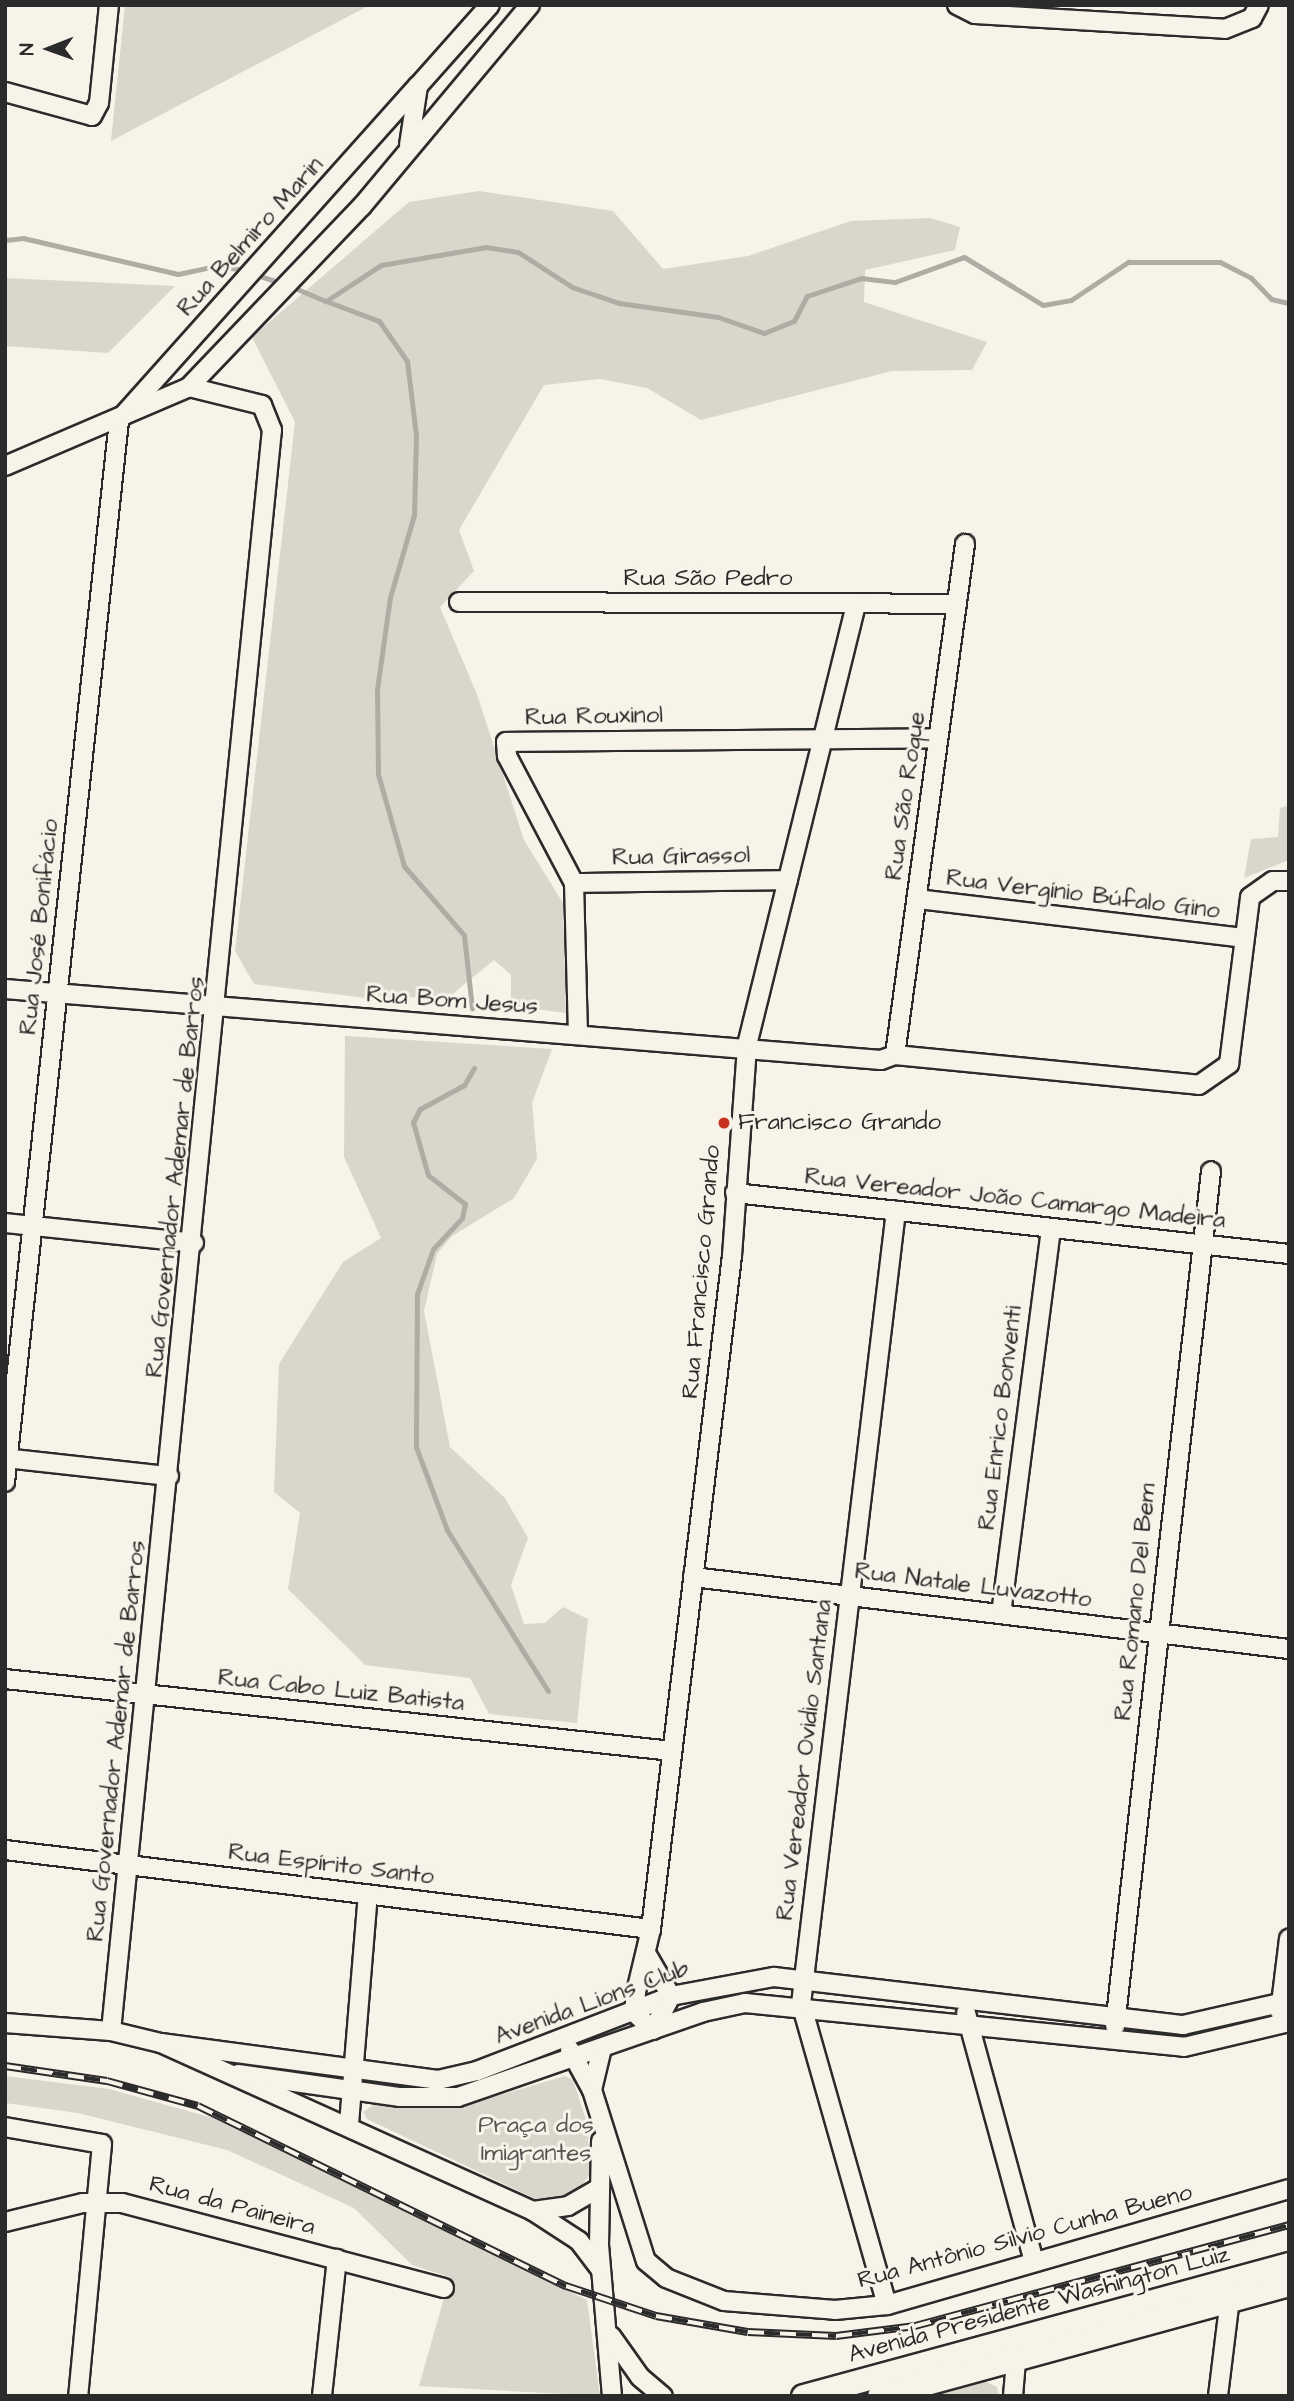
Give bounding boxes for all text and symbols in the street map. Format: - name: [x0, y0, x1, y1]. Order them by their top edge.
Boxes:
- north arrow: [14, 14, 84, 84]
- text: N: [14, 43, 41, 56]
- street label: Rua Belmiro Marin: [172, 151, 330, 323]
- street label: Rua São Pedro: [623, 565, 793, 593]
- street label: Rua Rouxinol: [525, 701, 663, 733]
- street label: Rua São Roque: [880, 710, 932, 882]
- street label: Rua José Bonifácio: [14, 818, 66, 1036]
- street label: Rua Girassol: [612, 841, 750, 873]
- street label: Rua Vergínio Búfalo Gino: [945, 864, 1221, 926]
- street label: Rua Governador Ademar de Barros: [141, 975, 211, 1379]
- street label: Rua Bom Jesus: [365, 981, 539, 1021]
- place label: Francisco Grando: [738, 1109, 941, 1137]
- marker: Francisco Grando: [716, 1115, 732, 1131]
- street label: Rua Francisco Grando: [677, 1144, 727, 1400]
- street label: Rua Vereador João Camargo Madeira: [803, 1163, 1227, 1235]
- street label: Rua Enrico Bonventi: [973, 1304, 1029, 1532]
- street label: Rua Romano Del Bem: [1109, 1482, 1163, 1722]
- street label: Rua Governador Ademar de Barros: [82, 1539, 152, 1943]
- street label: Rua Natale Luvazotto: [853, 1557, 1093, 1615]
- street label: Rua Vereador Ovidio Santana: [771, 1598, 839, 1922]
- street label: Rua Cabo Luiz Batista: [216, 1664, 466, 1718]
- street label: Rua Espírito Santo: [227, 1838, 435, 1892]
- street label: Avenida Lions Club: [491, 1955, 693, 2051]
- park label: Praça dos Imigrantes: [478, 2112, 594, 2168]
- street label: Rua da Paineira: [146, 2170, 318, 2242]
- street label: Rua Antônio Silvio Cunha Bueno: [855, 2178, 1195, 2296]
- street label: Avenida Presidente Washington Luiz: [845, 2240, 1233, 2370]

